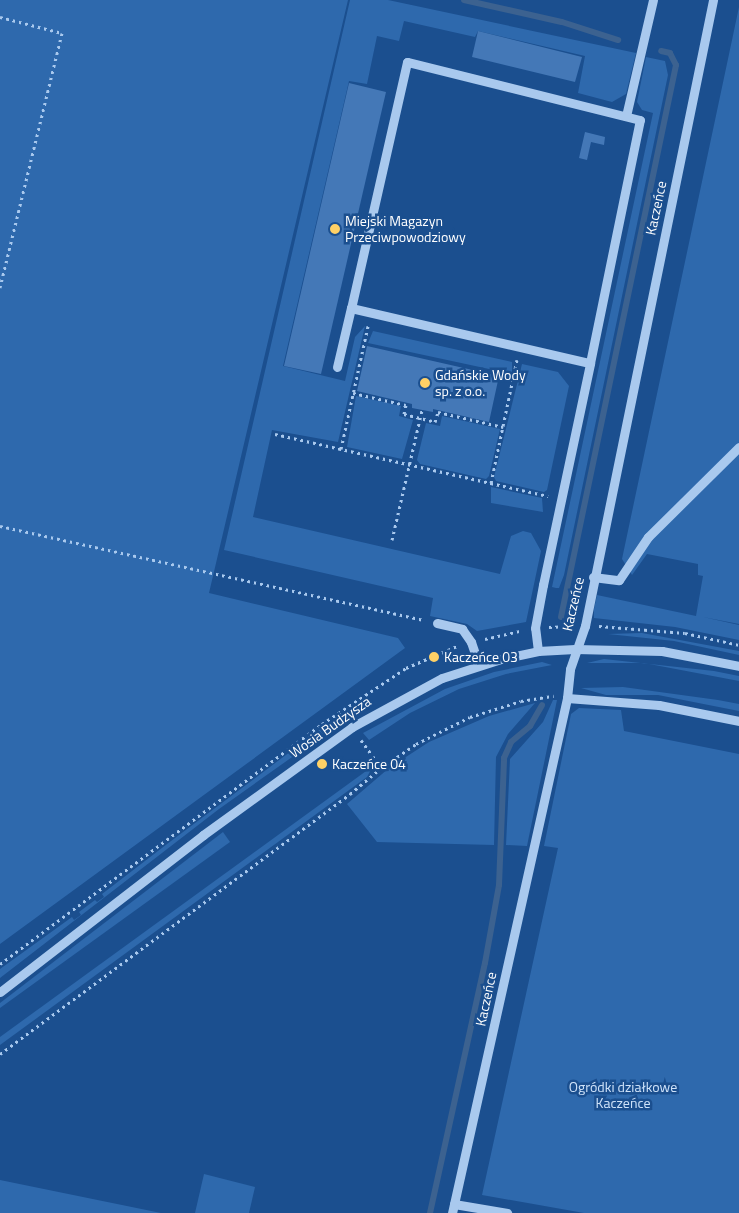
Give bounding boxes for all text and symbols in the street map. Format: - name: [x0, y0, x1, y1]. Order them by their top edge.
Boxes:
- street label: Kaczeńce: [642, 179, 670, 237]
- place label: Miejski Magazyn Przeciwpowodziowy: [345, 213, 466, 246]
- marker: Miejski Magazyn Przeciwpowodziowy: [329, 223, 341, 235]
- place label: Gdańskie Wody sp. z o.o.: [435, 367, 526, 400]
- marker: Gdańskie Wody sp. z o.o.: [419, 377, 431, 389]
- street label: Kaczeńce: [559, 575, 587, 633]
- place label: Kaczeńce 03: [444, 649, 518, 665]
- marker: Kaczeńce 03: [428, 651, 440, 663]
- street label: Wosia Budzysza: [286, 693, 374, 761]
- place label: Kaczeńce 04: [332, 756, 406, 772]
- marker: Kaczeńce 04: [316, 758, 328, 770]
- street label: Kaczeńce: [472, 970, 500, 1028]
- park label: Ogródki działkowe Kaczeńce: [569, 1079, 677, 1112]

